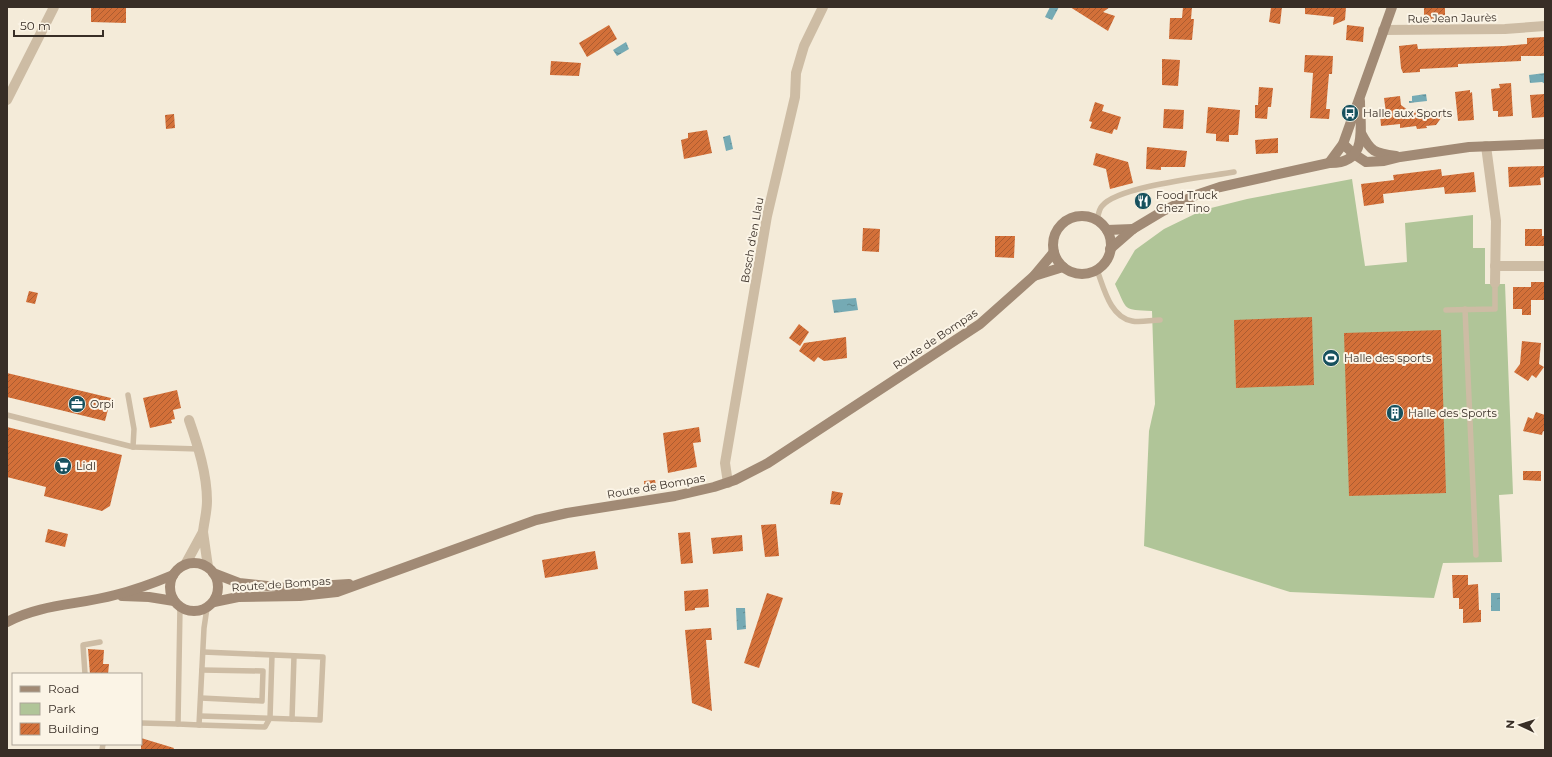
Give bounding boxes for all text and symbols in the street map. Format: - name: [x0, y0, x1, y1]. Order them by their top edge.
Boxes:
- street label: Rue Jean Jaurès: [1407, 10, 1497, 26]
- scale bar: [14, 12, 103, 38]
- text: 50 m: [20, 18, 51, 33]
- bus stop icon: Halle aux Sports: [1340, 103, 1360, 123]
- place label: Halle aux Sports: [1363, 106, 1453, 120]
- place label: Food Truck Chez Tino: [1156, 188, 1218, 215]
- restaurant icon: Food Truck Chez Tino: [1133, 191, 1153, 211]
- street label: Bosch d'en Llau: [738, 196, 766, 284]
- street label: Route de Bompas: [890, 305, 981, 373]
- sports icon: Halle des sports: [1321, 348, 1341, 368]
- place label: Halle des sports: [1344, 351, 1432, 365]
- office icon: Orpi: [67, 394, 87, 414]
- place label: Orpi: [90, 397, 114, 411]
- building icon: Halle des Sports: [1385, 403, 1405, 423]
- place label: Halle des Sports: [1408, 406, 1497, 420]
- supermarket icon: Lidl: [53, 456, 73, 476]
- place label: Lidl: [76, 459, 96, 473]
- street label: Route de Bompas: [606, 470, 707, 502]
- street label: Route de Bompas: [231, 574, 332, 594]
- legend: [12, 673, 142, 745]
- text: Road: [48, 681, 79, 696]
- text: Park: [48, 701, 76, 716]
- north arrow: [1500, 705, 1540, 745]
- text: N: [1503, 719, 1517, 729]
- text: Building: [48, 721, 99, 736]

